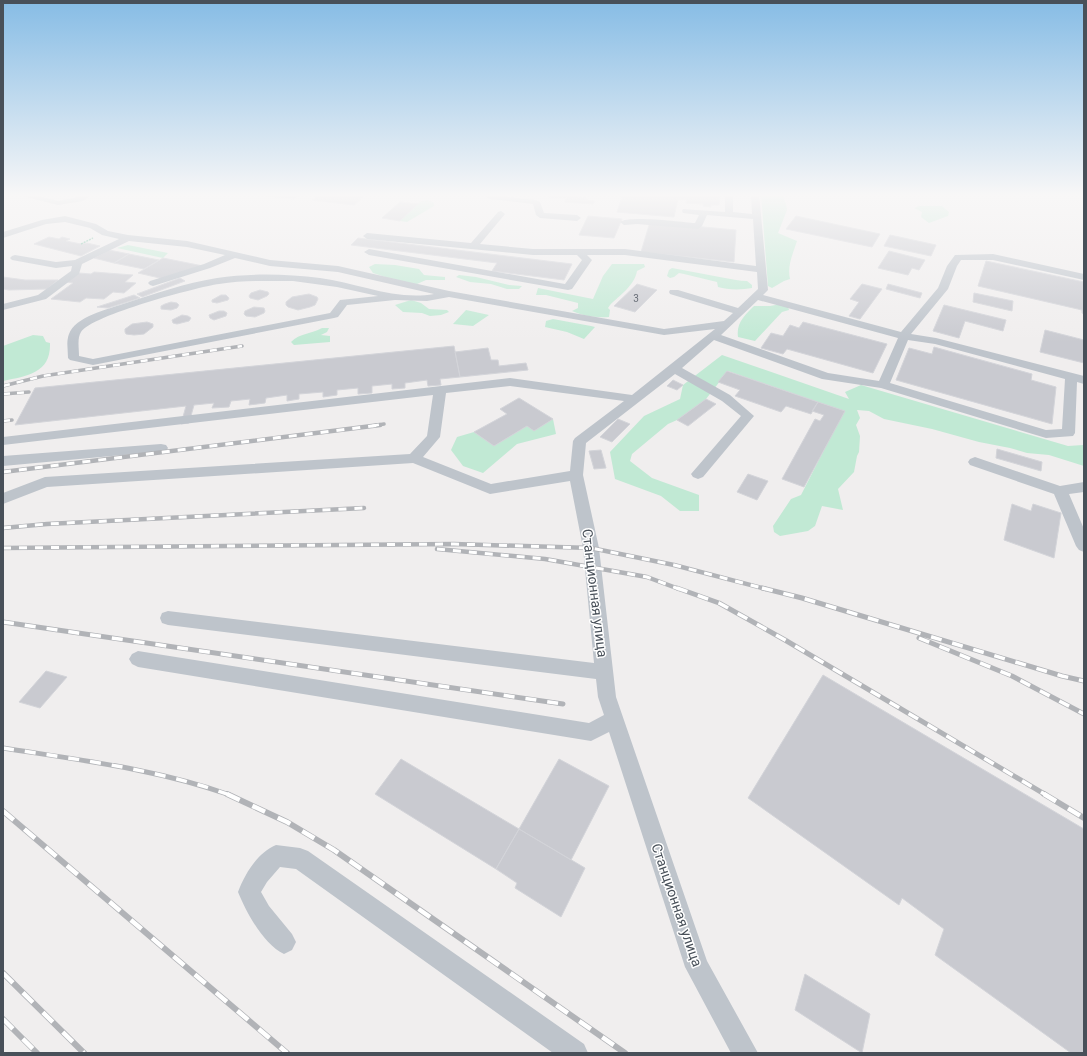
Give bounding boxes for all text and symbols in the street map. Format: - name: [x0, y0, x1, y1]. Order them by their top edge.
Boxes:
- house number: 3: [633, 293, 639, 304]
- street label: Станционная улица: [579, 528, 611, 658]
- street label: Станционная улица: [648, 841, 706, 969]

